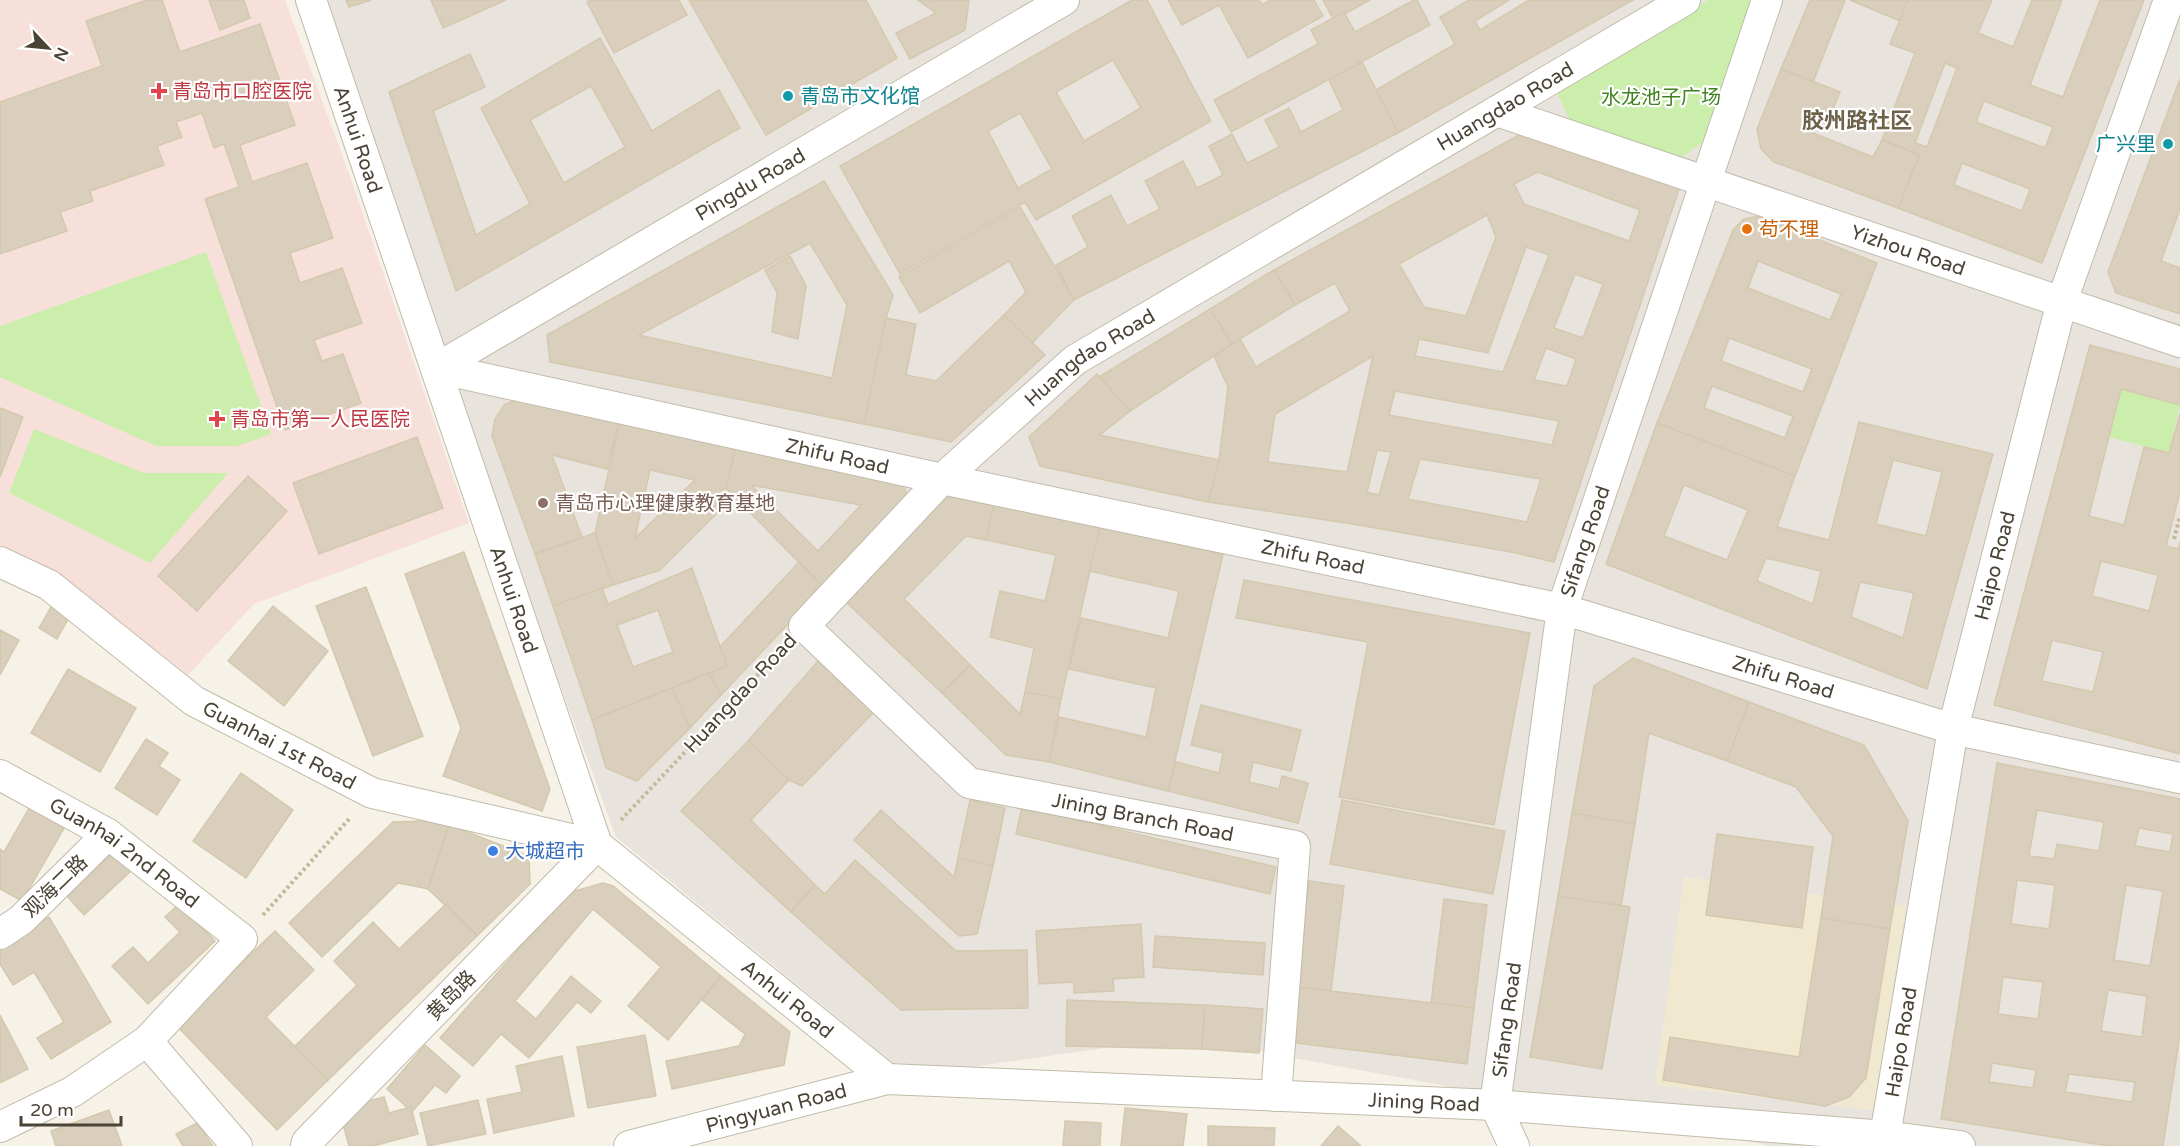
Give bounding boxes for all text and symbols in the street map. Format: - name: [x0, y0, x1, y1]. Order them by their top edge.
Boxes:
- north arrow: [18, 18, 78, 78]
- text: N: [49, 44, 72, 64]
- street label: Huangdao Road: [1433, 57, 1578, 157]
- place label: 青岛市口腔医院: [172, 80, 312, 104]
- marker: 青岛市口腔医院: [150, 82, 168, 100]
- street label: Anhui Road: [328, 83, 386, 196]
- place label: 青岛市文化馆: [800, 85, 920, 109]
- park label: 水龙池子广场: [1601, 86, 1721, 110]
- marker: 青岛市文化馆: [781, 89, 795, 103]
- district label: 胶州路社区: [1802, 108, 1912, 134]
- place label: 广兴里: [2096, 133, 2156, 157]
- marker: 广兴里: [2161, 137, 2175, 151]
- street label: Pingdu Road: [691, 144, 810, 227]
- place label: 苟不理: [1759, 218, 1819, 242]
- street label: Yizhou Road: [1847, 220, 1968, 282]
- marker: 苟不理: [1740, 222, 1754, 236]
- street label: Huangdao Road: [1020, 304, 1160, 412]
- place label: 青岛市第一人民医院: [230, 408, 410, 432]
- marker: 青岛市第一人民医院: [208, 410, 226, 428]
- street label: Zhifu Road: [783, 434, 891, 480]
- street label: Sifang Road: [1556, 483, 1616, 600]
- place label: 青岛市心理健康教育基地: [555, 492, 775, 516]
- marker: 青岛市心理健康教育基地: [536, 496, 550, 510]
- street label: Haipo Road: [1970, 509, 2021, 623]
- street label: Zhifu Road: [1259, 535, 1367, 580]
- street label: Anhui Road: [484, 543, 542, 657]
- street label: Huangdao Road: [679, 629, 802, 758]
- street label: Zhifu Road: [1729, 651, 1837, 705]
- street label: Guanhai 1st Road: [198, 696, 360, 796]
- street label: Jining Branch Road: [1050, 789, 1236, 847]
- street label: Guanhai 2nd Road: [45, 793, 203, 914]
- place label: 大城超市: [505, 840, 585, 864]
- marker: 大城超市: [486, 844, 500, 858]
- street label: 观海二路: [19, 850, 93, 923]
- street label: Anhui Road: [736, 955, 838, 1044]
- street label: Sifang Road: [1488, 961, 1527, 1079]
- street label: 黄岛路: [422, 966, 481, 1026]
- street label: Haipo Road: [1881, 985, 1923, 1099]
- street label: Pingyuan Road: [703, 1079, 850, 1139]
- scale bar: [21, 1089, 122, 1127]
- street label: Jining Road: [1368, 1089, 1480, 1117]
- text: 20 m: [30, 1099, 74, 1121]

